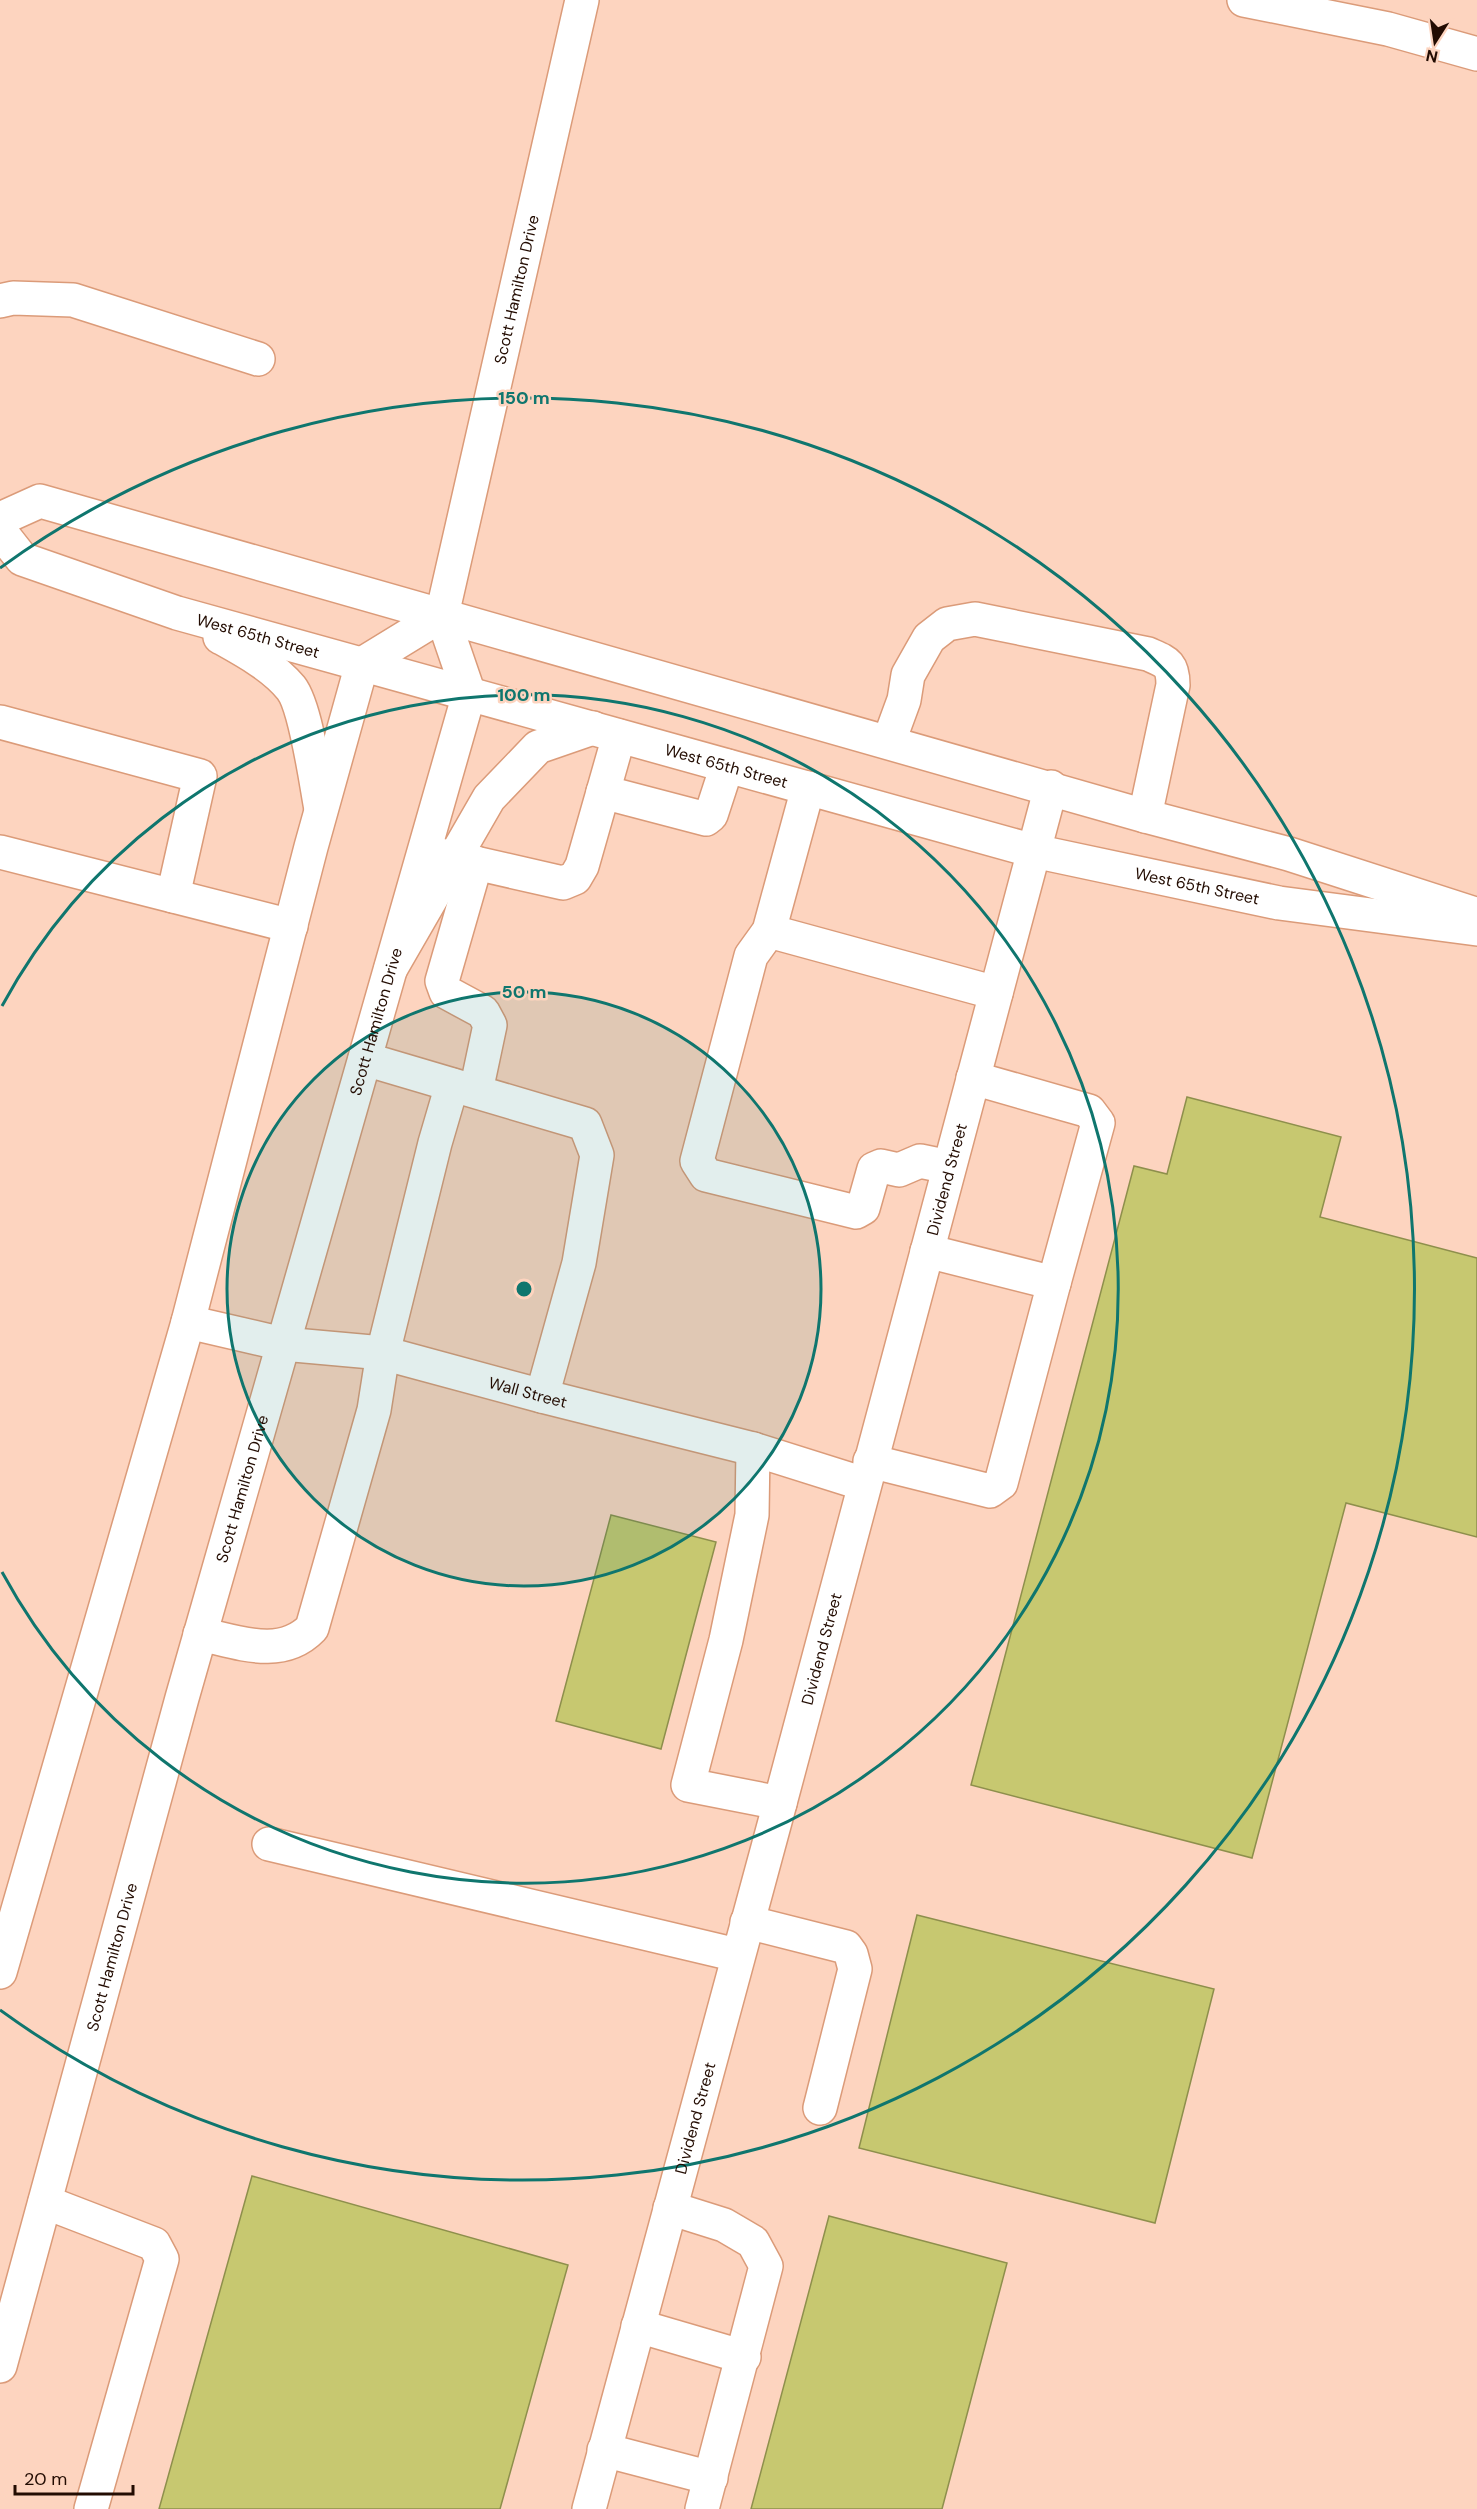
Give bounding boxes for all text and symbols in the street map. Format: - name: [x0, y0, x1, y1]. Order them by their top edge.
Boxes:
- north arrow: [1405, 12, 1465, 72]
- text: N: [1424, 45, 1440, 68]
- street label: Scott Hamilton Drive: [489, 213, 544, 366]
- text: 150 m: [498, 386, 550, 410]
- street label: West 65th Street: [194, 609, 322, 663]
- text: 100 m: [497, 683, 551, 707]
- street label: West 65th Street: [662, 739, 790, 793]
- street label: West 65th Street: [1133, 863, 1261, 910]
- street label: Scott Hamilton Drive: [345, 945, 407, 1098]
- text: 50 m: [501, 980, 547, 1004]
- street label: Dividend Street: [922, 1121, 972, 1238]
- centre of rings: [514, 1279, 534, 1299]
- street label: Wall Street: [486, 1372, 569, 1413]
- street label: Scott Hamilton Drive: [211, 1413, 273, 1565]
- street label: Dividend Street: [797, 1591, 847, 1707]
- street label: Scott Hamilton Drive: [82, 1881, 142, 2033]
- street label: Dividend Street: [670, 2060, 720, 2177]
- scale bar: [15, 2458, 134, 2496]
- text: 20 m: [24, 2467, 67, 2491]

